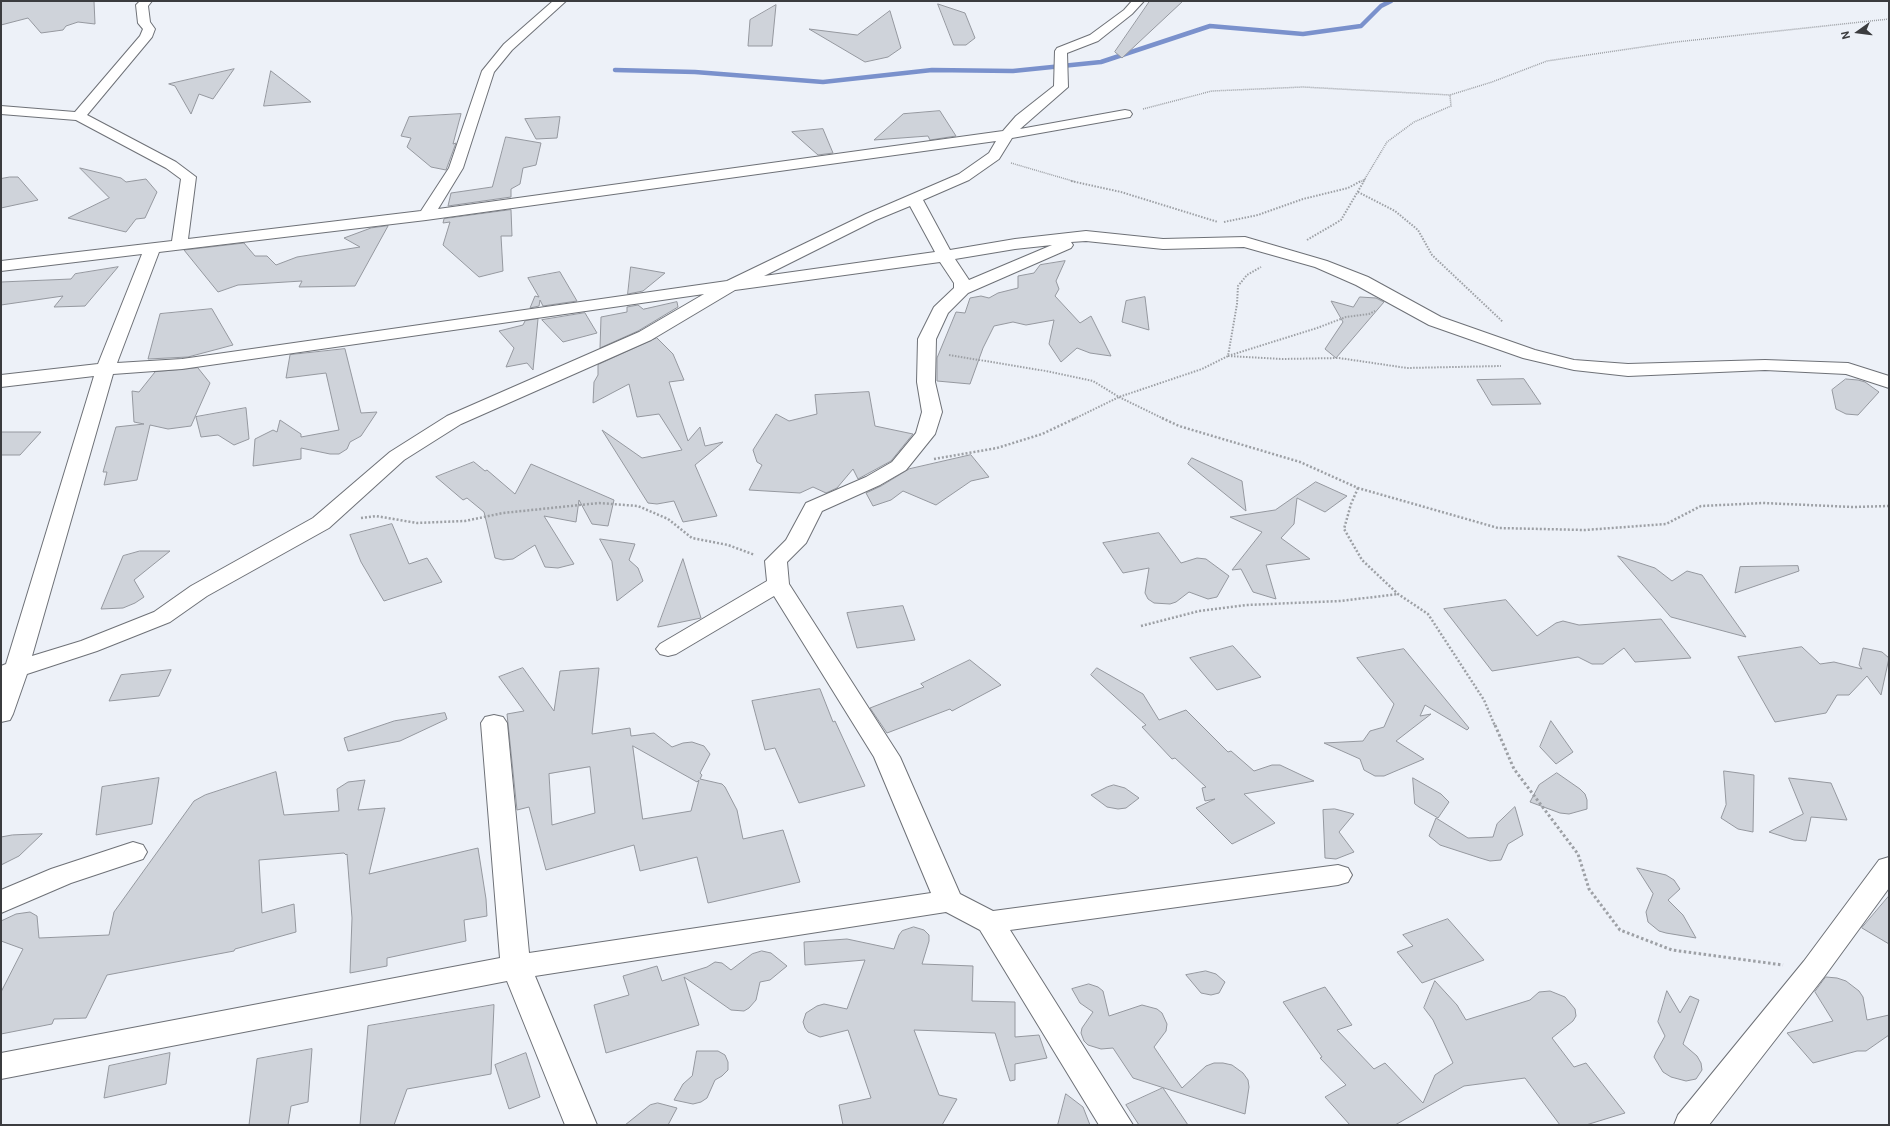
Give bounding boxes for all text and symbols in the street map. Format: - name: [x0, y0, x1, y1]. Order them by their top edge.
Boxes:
- north arrow: [1838, 12, 1878, 52]
- text: N: [1839, 30, 1853, 40]

